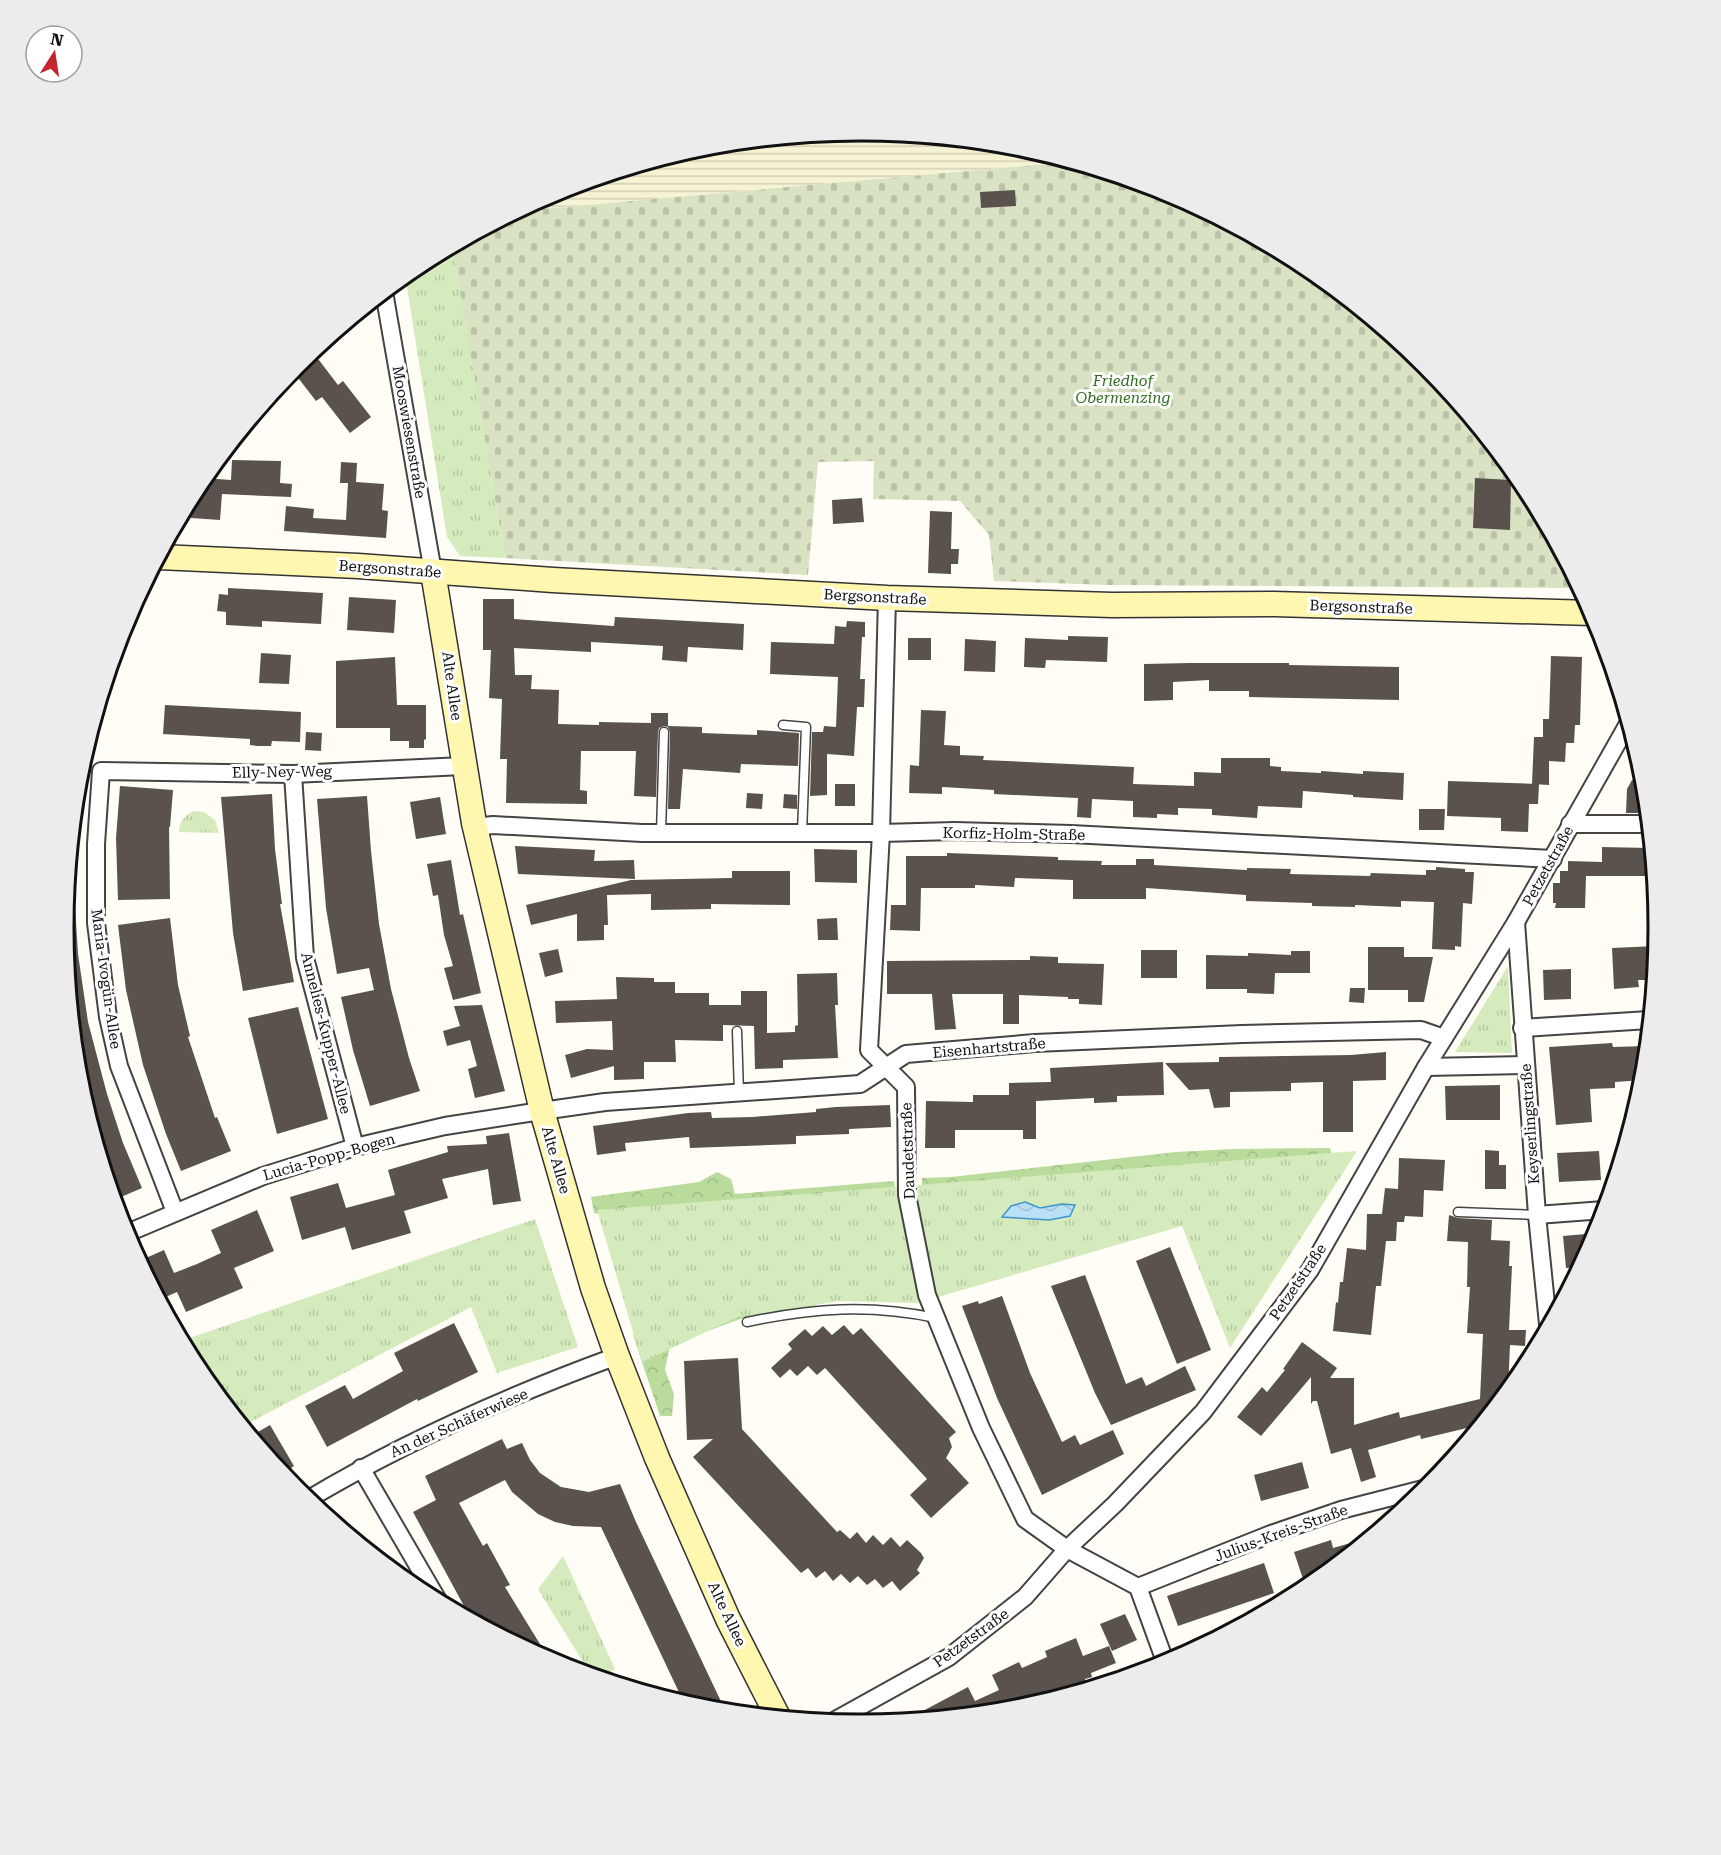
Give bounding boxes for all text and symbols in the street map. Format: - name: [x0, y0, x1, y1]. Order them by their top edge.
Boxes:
- north arrow: [24, 24, 84, 84]
- text: N: [49, 29, 65, 50]
- street label: Mooswiesenstraße: [388, 364, 430, 500]
- park label: Friedhof Obermenzing: [1075, 372, 1171, 407]
- street label: Bergsonstraße: [338, 556, 442, 582]
- street label: Bergsonstraße: [823, 585, 927, 609]
- street label: Bergsonstraße: [1309, 596, 1413, 618]
- street label: Alte Allee: [438, 650, 466, 722]
- street label: Elly-Ney-Weg: [232, 762, 333, 782]
- street label: Petzetstraße: [1519, 823, 1577, 909]
- street label: Korfiz-Holm-Straße: [942, 824, 1086, 844]
- street label: Maria-Ivogün-Allee: [87, 908, 125, 1050]
- street label: Annelies-Kupper-Allee: [297, 950, 355, 1116]
- street label: Eisenhartstraße: [932, 1034, 1046, 1062]
- street label: Keyserlingstraße: [1517, 1063, 1543, 1185]
- street label: Daudetstraße: [897, 1102, 919, 1200]
- street label: Alte Allee: [538, 1124, 574, 1196]
- street label: Lucia-Popp-Bogen: [261, 1129, 397, 1184]
- street label: Petzetstraße: [1266, 1240, 1330, 1324]
- street label: An der Schäferwiese: [387, 1385, 531, 1461]
- street label: Julius-Kreis-Straße: [1212, 1501, 1350, 1565]
- street label: Alte Allee: [704, 1579, 750, 1649]
- street label: Petzetstraße: [930, 1605, 1012, 1671]

